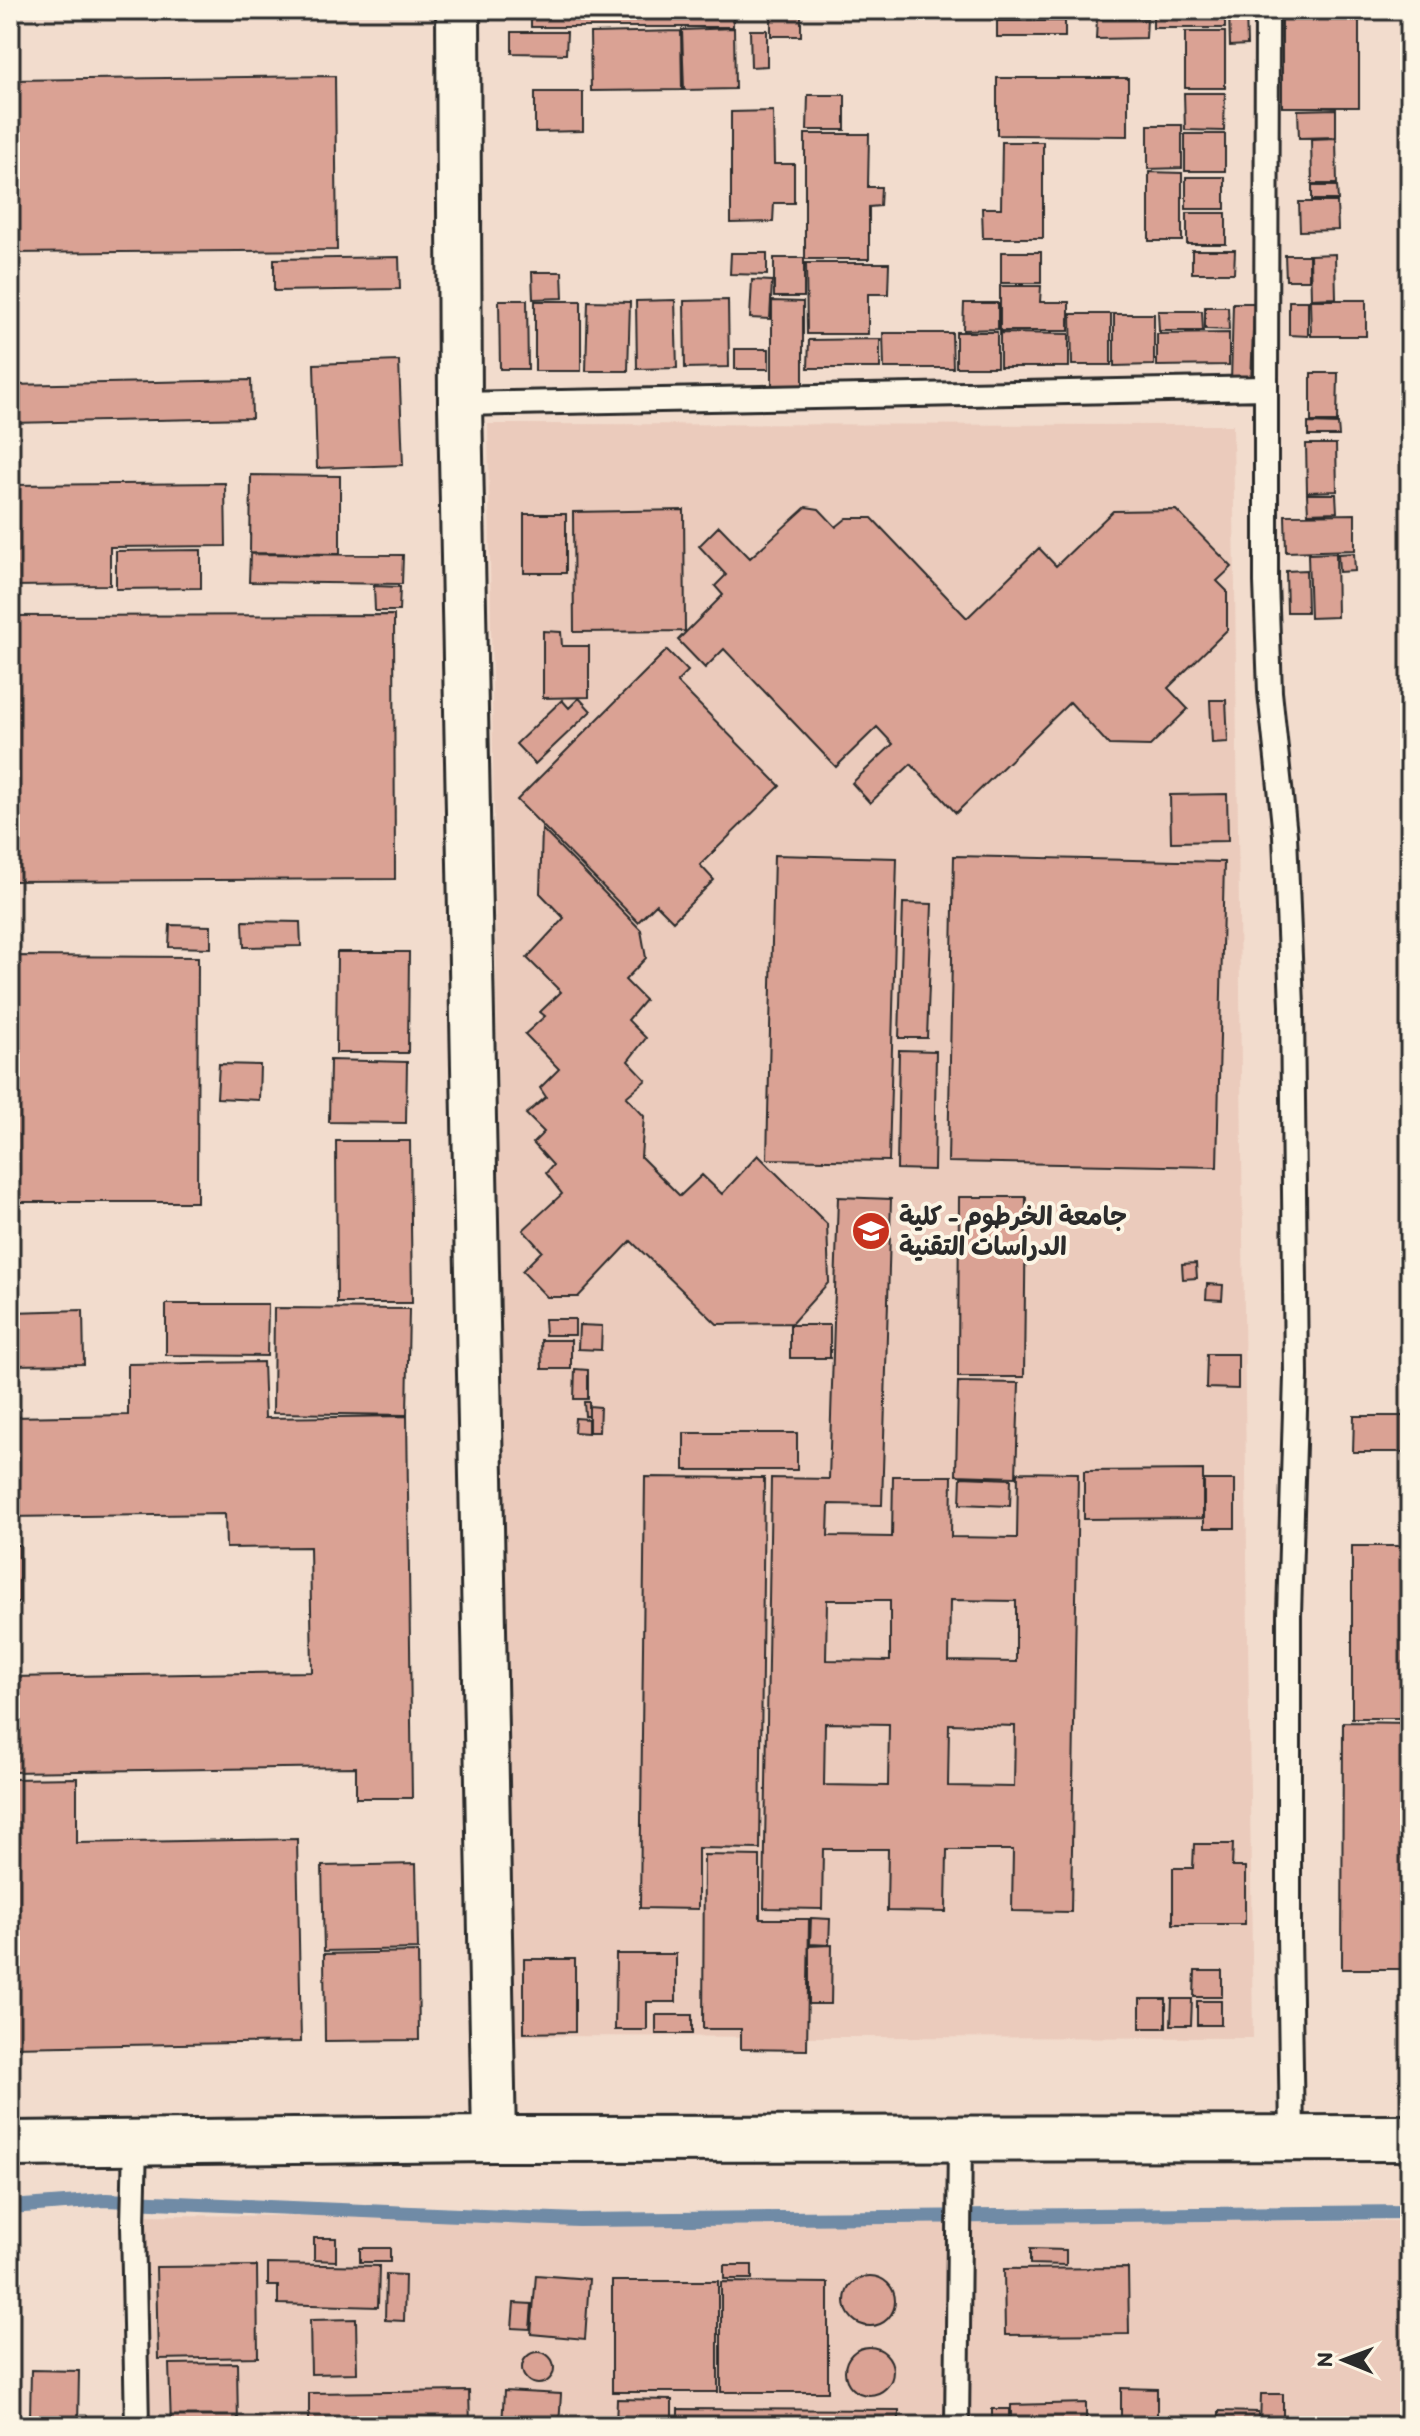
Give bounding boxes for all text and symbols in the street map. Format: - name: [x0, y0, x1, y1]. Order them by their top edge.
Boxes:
- place label: جامعة الخرطوم - كلية الدراسات التقنية: [899, 1200, 1127, 1262]
- school or university icon: جامعة الخرطوم - كلية الدراسات التقنية: [850, 1210, 892, 1252]
- north arrow: [1304, 2320, 1384, 2400]
- text: N: [1311, 2352, 1338, 2367]

